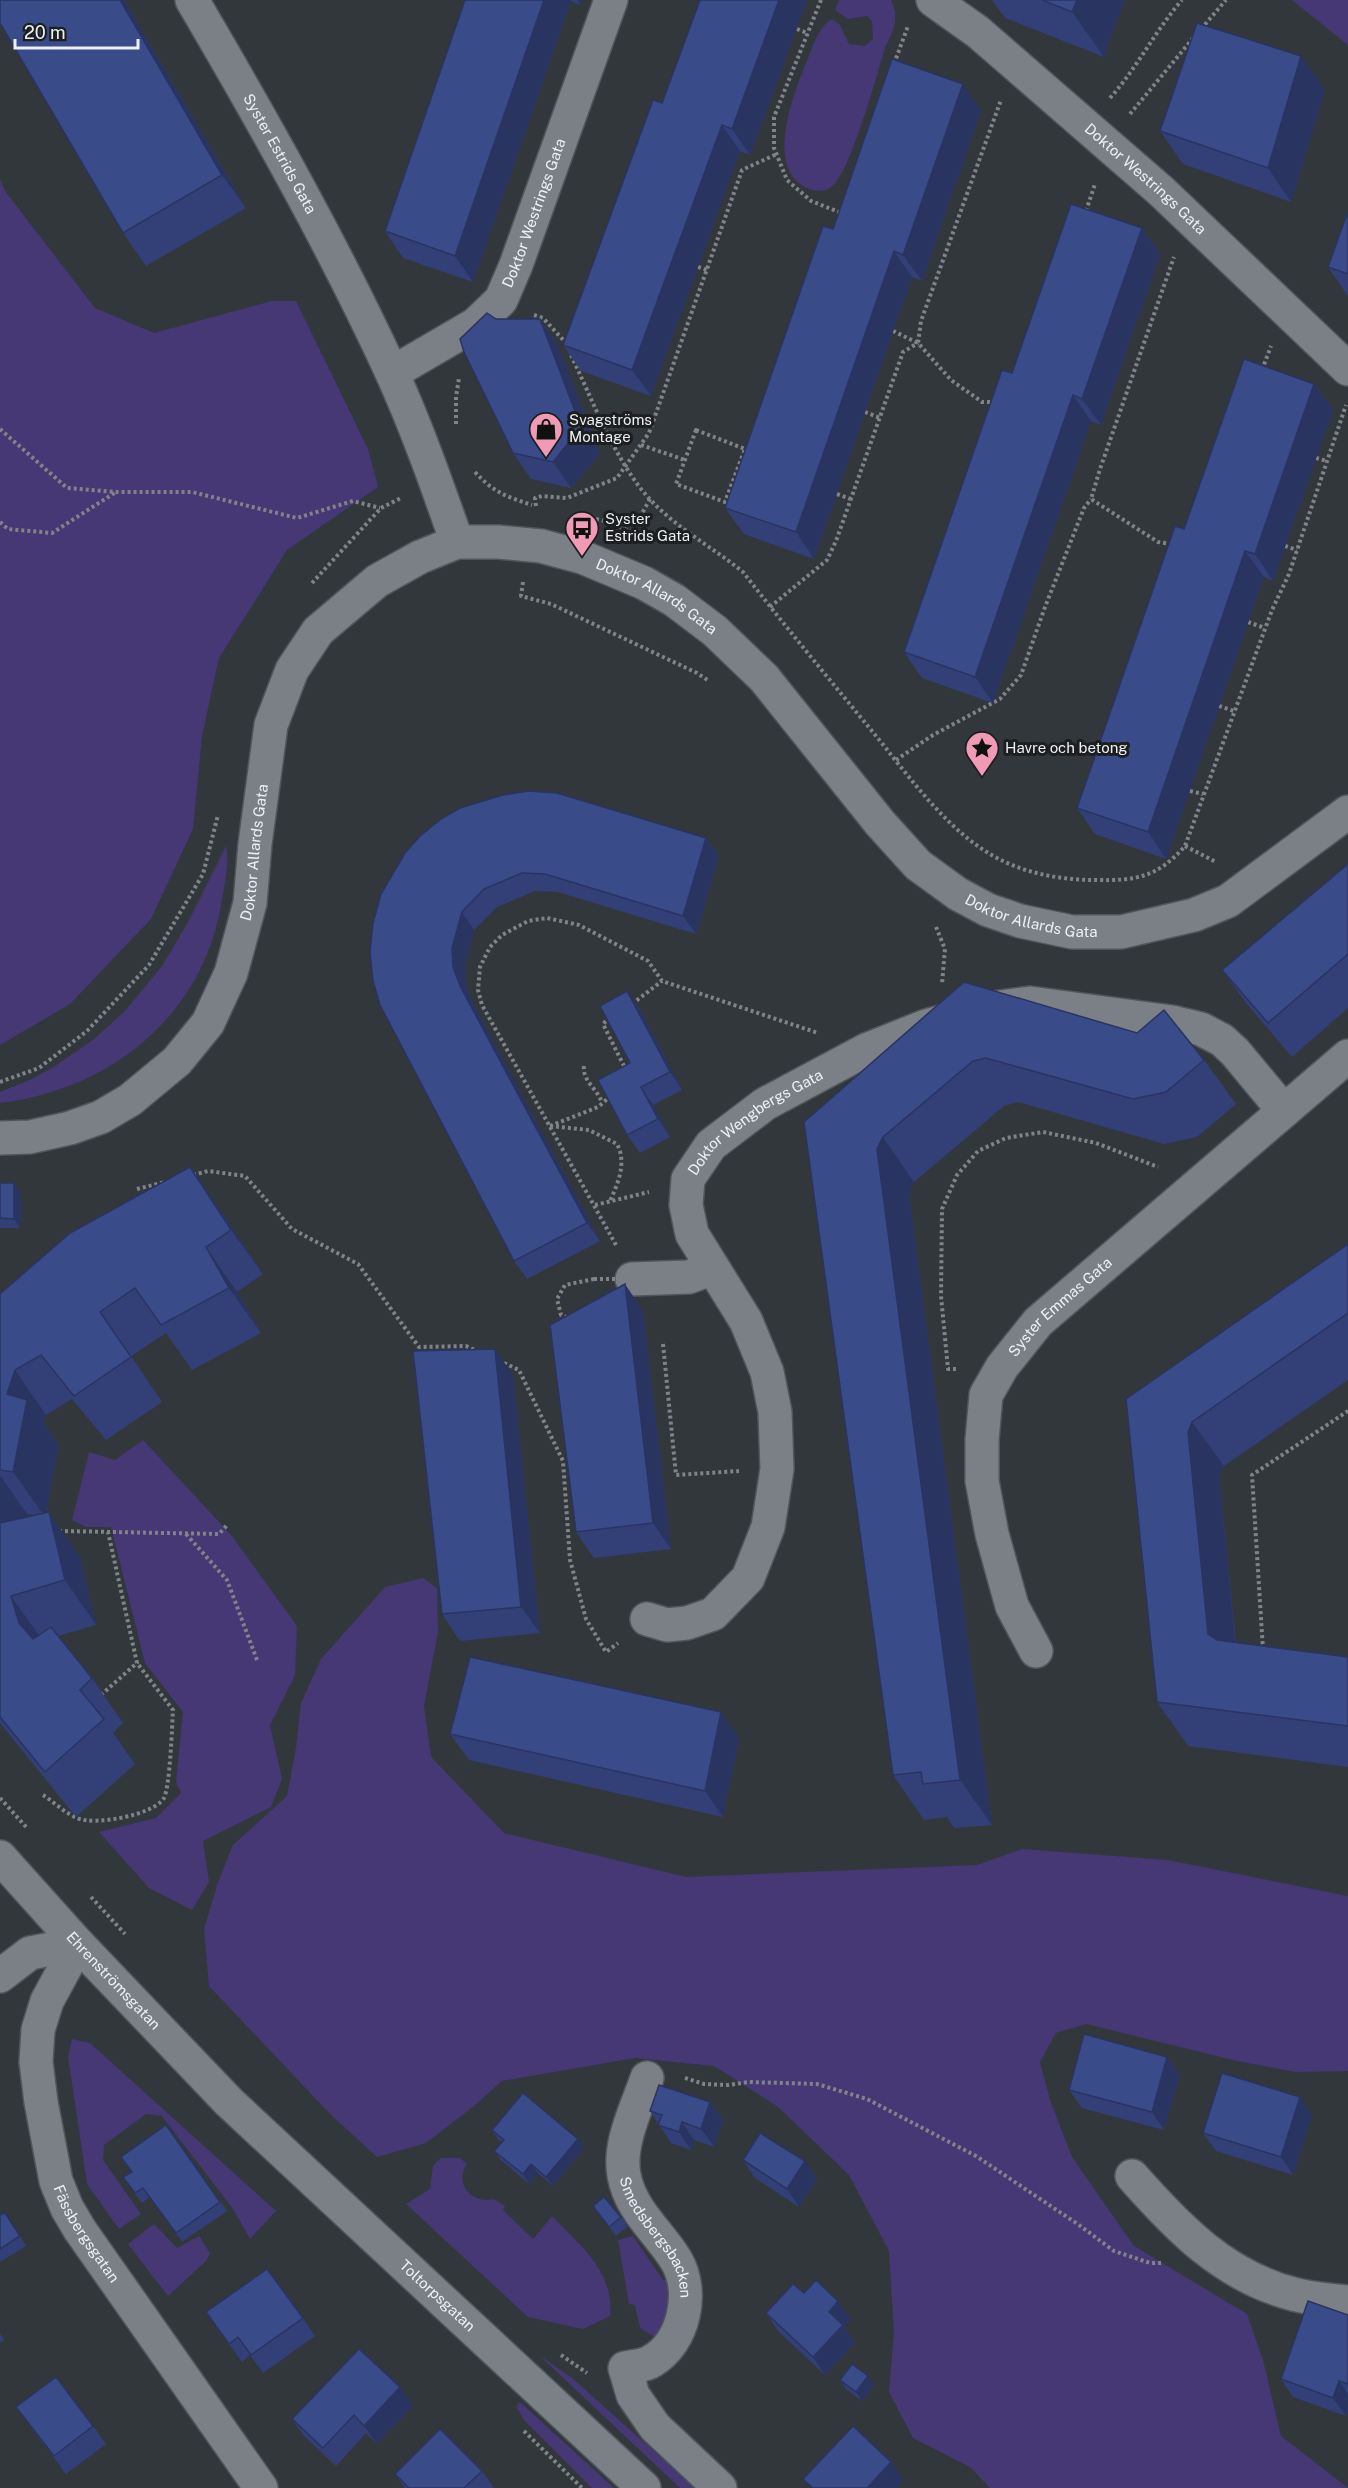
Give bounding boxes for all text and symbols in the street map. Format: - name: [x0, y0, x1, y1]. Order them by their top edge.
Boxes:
- scale bar: [15, 12, 138, 50]
- text: 20 m: [24, 22, 66, 43]
- street label: Syster Estrids Gata: [240, 91, 320, 216]
- street label: Doktor Westrings Gata: [1081, 120, 1210, 238]
- street label: Doktor Westrings Gata: [498, 136, 569, 290]
- shop icon: Svagströms Montage: [528, 411, 564, 458]
- place label: Svagströms Montage: [569, 411, 652, 445]
- bus stop icon: Syster Estrids Gata: [564, 510, 600, 557]
- place label: Syster Estrids Gata: [605, 510, 690, 544]
- street label: Doktor Allards Gata: [594, 555, 721, 638]
- place icon: Havre och betong: [964, 730, 1000, 777]
- place label: Havre och betong: [1005, 739, 1128, 756]
- street label: Doktor Allards Gata: [237, 783, 271, 922]
- street label: Doktor Allards Gata: [962, 890, 1098, 941]
- street label: Doktor Wengbergs Gata: [684, 1066, 826, 1178]
- street label: Syster Emmas Gata: [1005, 1254, 1115, 1360]
- street label: Ehrenströmsgatan: [63, 1928, 164, 2033]
- street label: Smedsbergsbacken: [616, 2175, 694, 2298]
- street label: Fässbergsgatan: [51, 2182, 123, 2285]
- street label: Toltorpsgatan: [397, 2256, 479, 2335]

